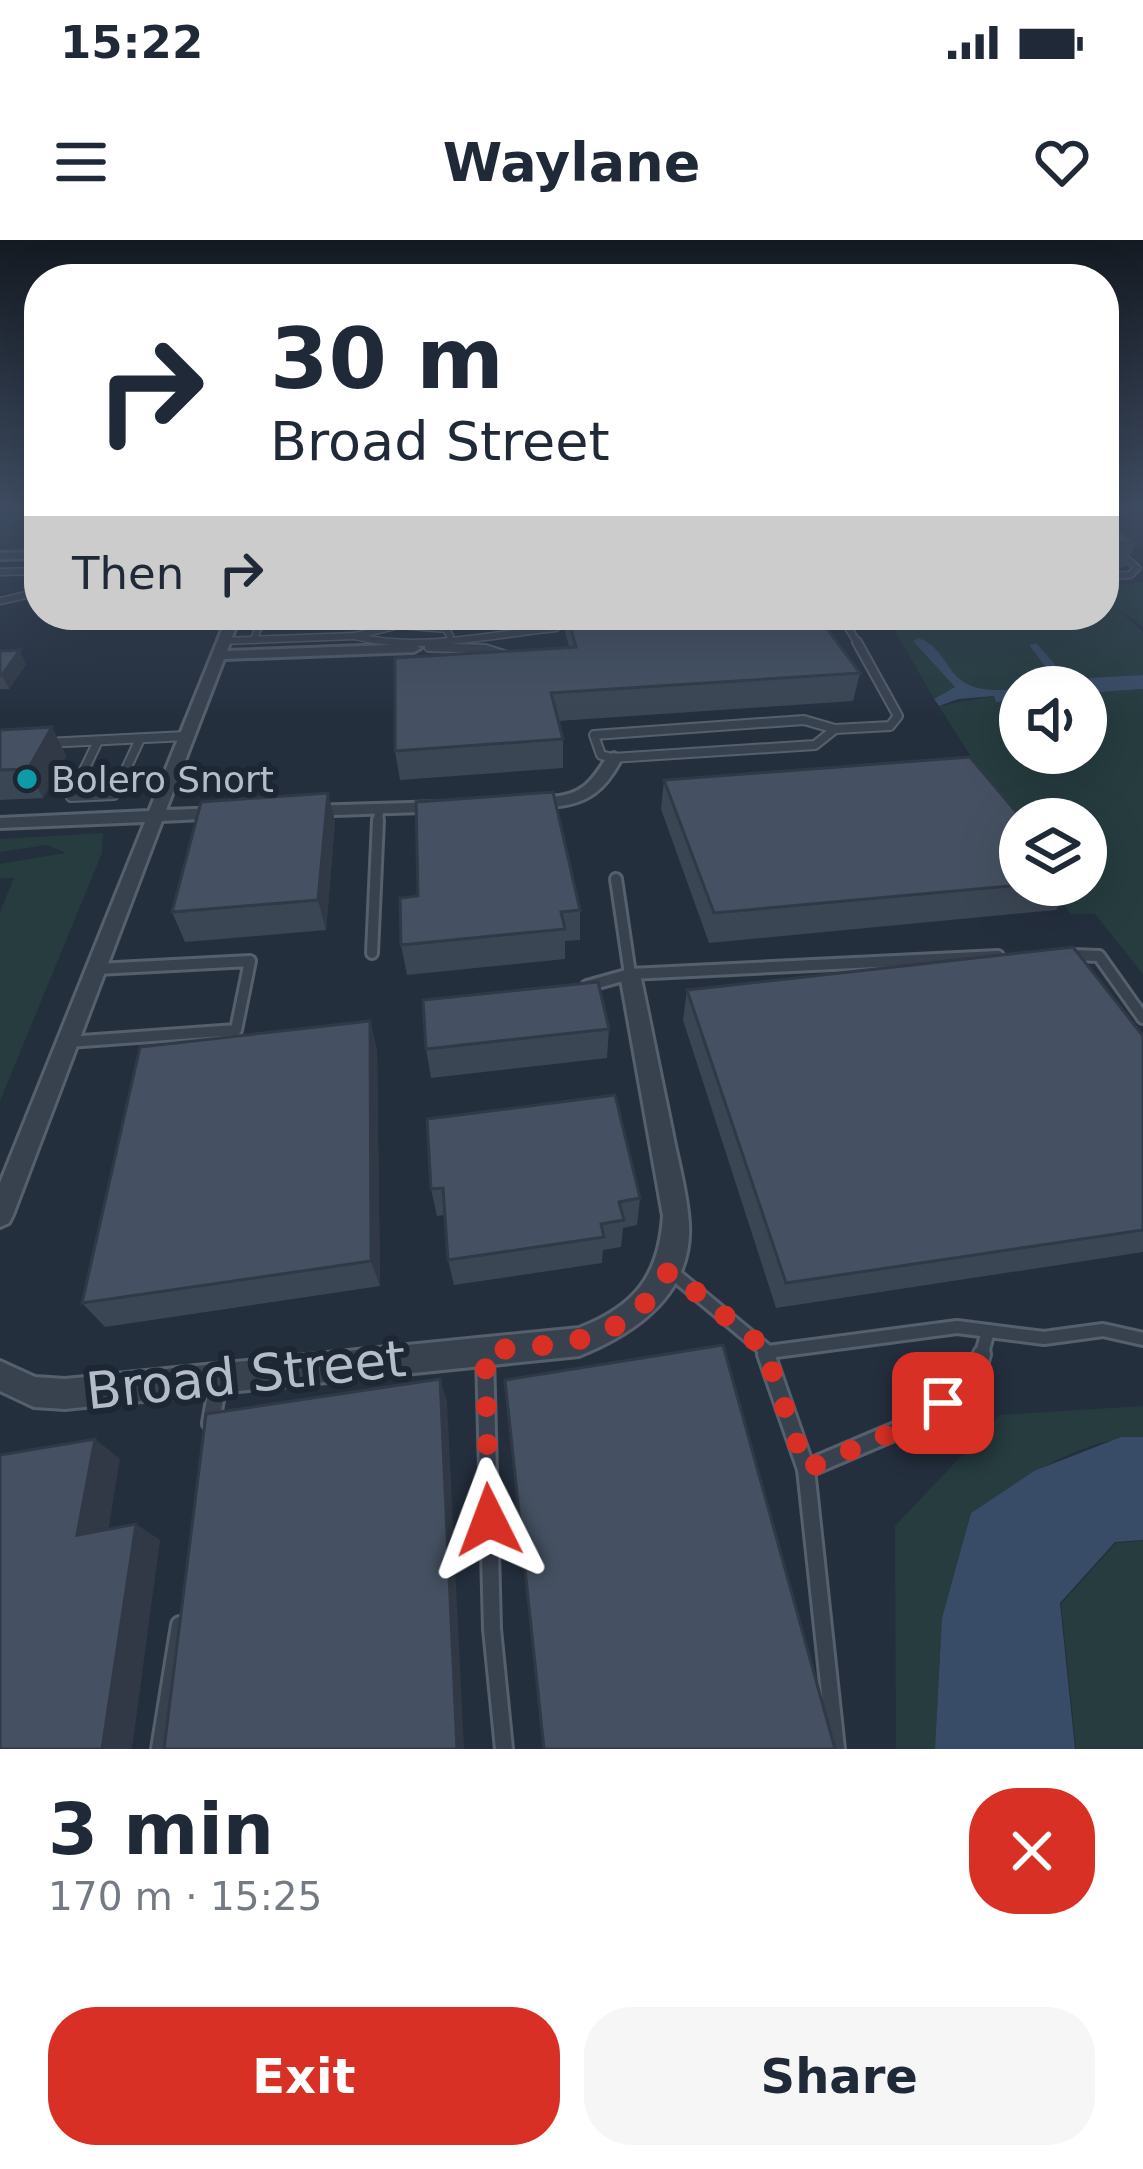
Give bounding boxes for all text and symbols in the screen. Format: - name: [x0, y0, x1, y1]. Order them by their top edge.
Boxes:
- text: 15:22: [60, 16, 203, 69]
- icon: menu: [48, 129, 114, 195]
- icon: heart: [1029, 129, 1095, 195]
- text: Waylane: [443, 131, 700, 194]
- text: 30 m: [270, 310, 504, 408]
- icon: right: [72, 312, 228, 468]
- text: Broad Street: [270, 410, 610, 473]
- icon: right: [208, 540, 274, 606]
- text: Then: [72, 547, 184, 600]
- map controls: [999, 666, 1107, 906]
- button: sound: [999, 666, 1107, 774]
- place label: Bolero Snort: [51, 759, 274, 800]
- marker: Bolero Snort: [14, 766, 40, 792]
- button: layers: [999, 798, 1107, 906]
- street label: Broad Street: [83, 1329, 409, 1421]
- pin: [892, 1352, 994, 1454]
- icon: arrive: [910, 1370, 976, 1436]
- position arrow: [426, 1457, 552, 1583]
- text: 3 min: [48, 1787, 274, 1871]
- button: close: [969, 1788, 1095, 1914]
- text: 170 m · 15:25: [48, 1874, 322, 1919]
- button: Exit: [48, 2007, 560, 2145]
- button: Share: [584, 2007, 1095, 2145]

